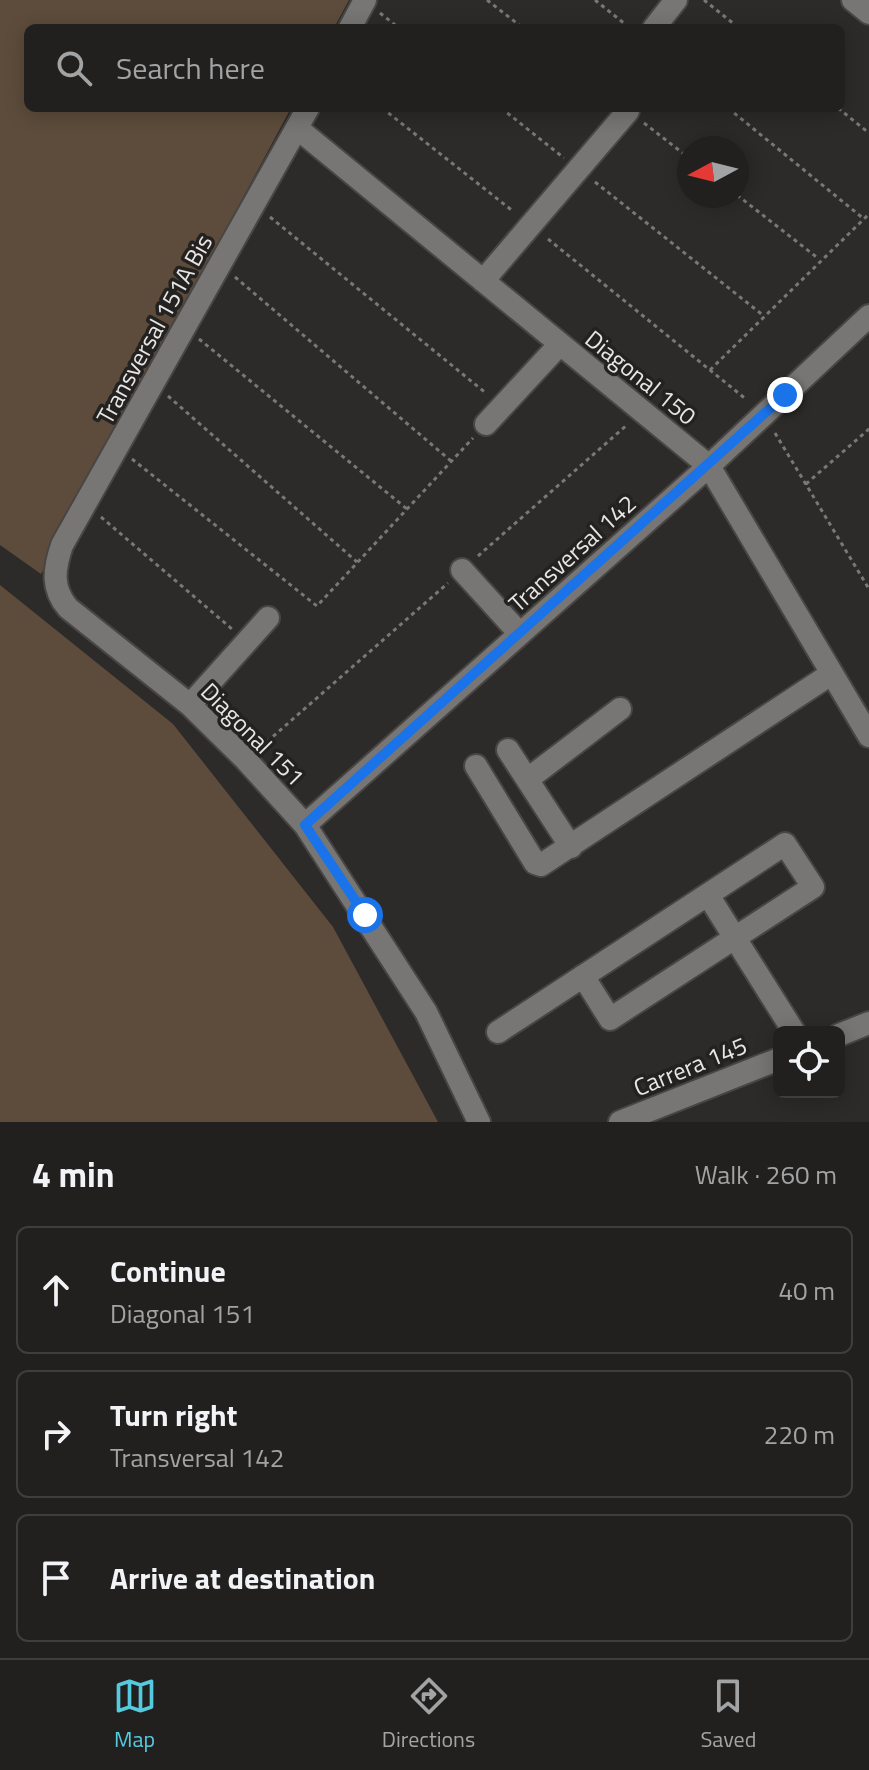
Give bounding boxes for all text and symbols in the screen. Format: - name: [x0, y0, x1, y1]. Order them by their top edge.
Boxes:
- search box: [24, 24, 845, 112]
- text: Search here: [116, 45, 265, 91]
- icon: search: [52, 46, 96, 90]
- north arrow: [677, 136, 749, 208]
- street label: Transversal 151A Bis: [87, 228, 221, 430]
- street label: Diagonal 150: [578, 321, 704, 433]
- route end: [767, 377, 803, 413]
- street label: Transversal 142: [500, 486, 644, 620]
- street label: Diagonal 151: [193, 674, 313, 794]
- route start: [347, 897, 383, 933]
- map controls: [773, 1026, 845, 1098]
- button: locate: [773, 1026, 845, 1098]
- street label: Carrera 145: [628, 1027, 752, 1105]
- text: 4 min: [32, 1148, 115, 1200]
- text: Walk · 260 m: [695, 1155, 837, 1194]
- text: Continue: [110, 1248, 226, 1294]
- icon: ahead: [34, 1268, 78, 1312]
- text: 40 m: [778, 1271, 835, 1310]
- text: Diagonal 151: [110, 1294, 255, 1333]
- text: Turn right: [110, 1392, 238, 1438]
- icon: right: [34, 1412, 78, 1456]
- text: 220 m: [764, 1415, 835, 1454]
- text: Transversal 142: [110, 1438, 284, 1477]
- text: Arrive at destination: [110, 1555, 375, 1601]
- icon: arrive: [34, 1556, 78, 1600]
- tab: Map: [113, 1674, 157, 1756]
- tab: Directions: [382, 1674, 475, 1756]
- tab: Saved: [700, 1674, 756, 1756]

